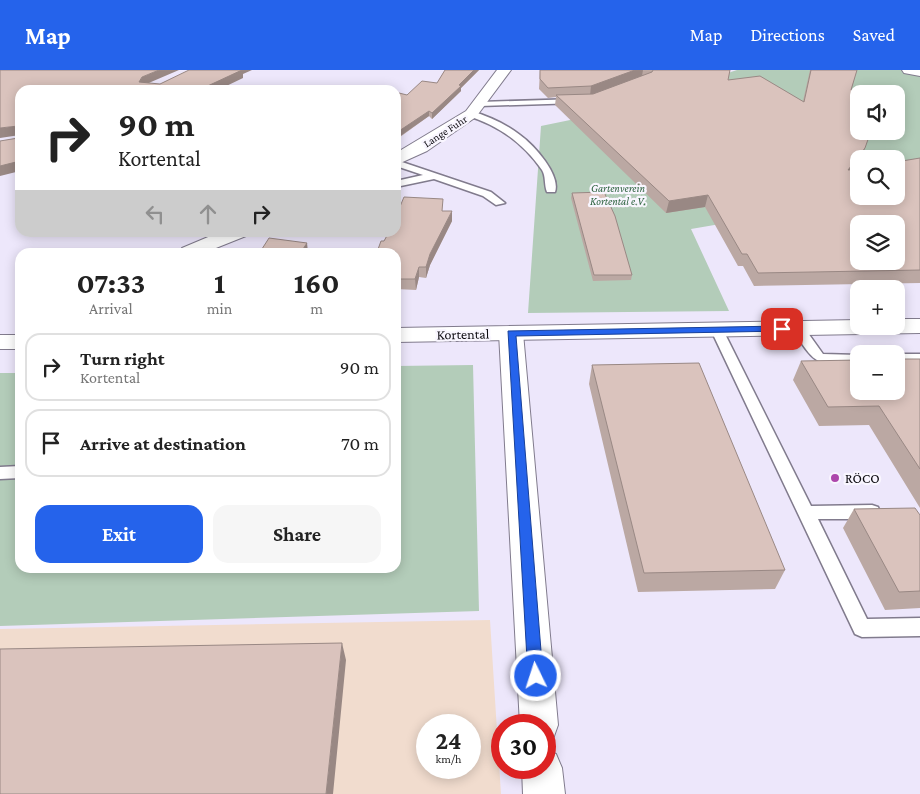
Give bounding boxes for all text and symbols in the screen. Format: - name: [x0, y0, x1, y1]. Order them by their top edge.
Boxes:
- text: Map: [25, 22, 71, 49]
- text: Map: [690, 25, 722, 45]
- text: Directions: [750, 25, 825, 45]
- text: Saved: [853, 25, 895, 45]
- map controls: [850, 85, 905, 400]
- button: sound: [850, 85, 905, 140]
- icon: right: [35, 105, 100, 170]
- text: 90 m: [118, 105, 195, 144]
- street label: Lange Fuhr: [421, 112, 470, 150]
- text: Kortental: [118, 146, 201, 171]
- button: search: [850, 150, 905, 205]
- park label: Gartenverein Kortental e.V.: [590, 182, 646, 207]
- icon: left: [141, 200, 169, 228]
- icon: ahead: [194, 200, 222, 228]
- icon: right: [247, 200, 275, 228]
- button: layers: [850, 215, 905, 270]
- text: 07:33: [76, 266, 145, 299]
- text: 1: [214, 266, 225, 299]
- text: 160: [294, 266, 340, 299]
- button: +: [850, 280, 905, 335]
- text: Arrival: [89, 300, 133, 317]
- text: min: [207, 300, 232, 317]
- text: m: [310, 300, 323, 317]
- pin: [761, 308, 803, 350]
- icon: arrive: [768, 315, 796, 343]
- street label: Kortental: [436, 326, 490, 342]
- button: −: [850, 345, 905, 400]
- text: Turn right: [80, 348, 165, 369]
- icon: right: [37, 353, 65, 381]
- text: 90 m: [340, 357, 379, 378]
- text: Kortental: [80, 369, 140, 386]
- icon: arrive: [37, 429, 65, 457]
- text: Arrive at destination: [80, 433, 246, 454]
- text: 70 m: [341, 433, 379, 454]
- place label: RÖCO: [845, 470, 880, 486]
- marker: RÖCO: [829, 472, 841, 484]
- button: Exit: [35, 505, 203, 563]
- button: Share: [213, 505, 381, 563]
- position arrow: [509, 649, 561, 701]
- speed limit sign: 30: [491, 714, 556, 779]
- text: 24: [435, 727, 462, 754]
- text: km/h: [436, 752, 461, 766]

